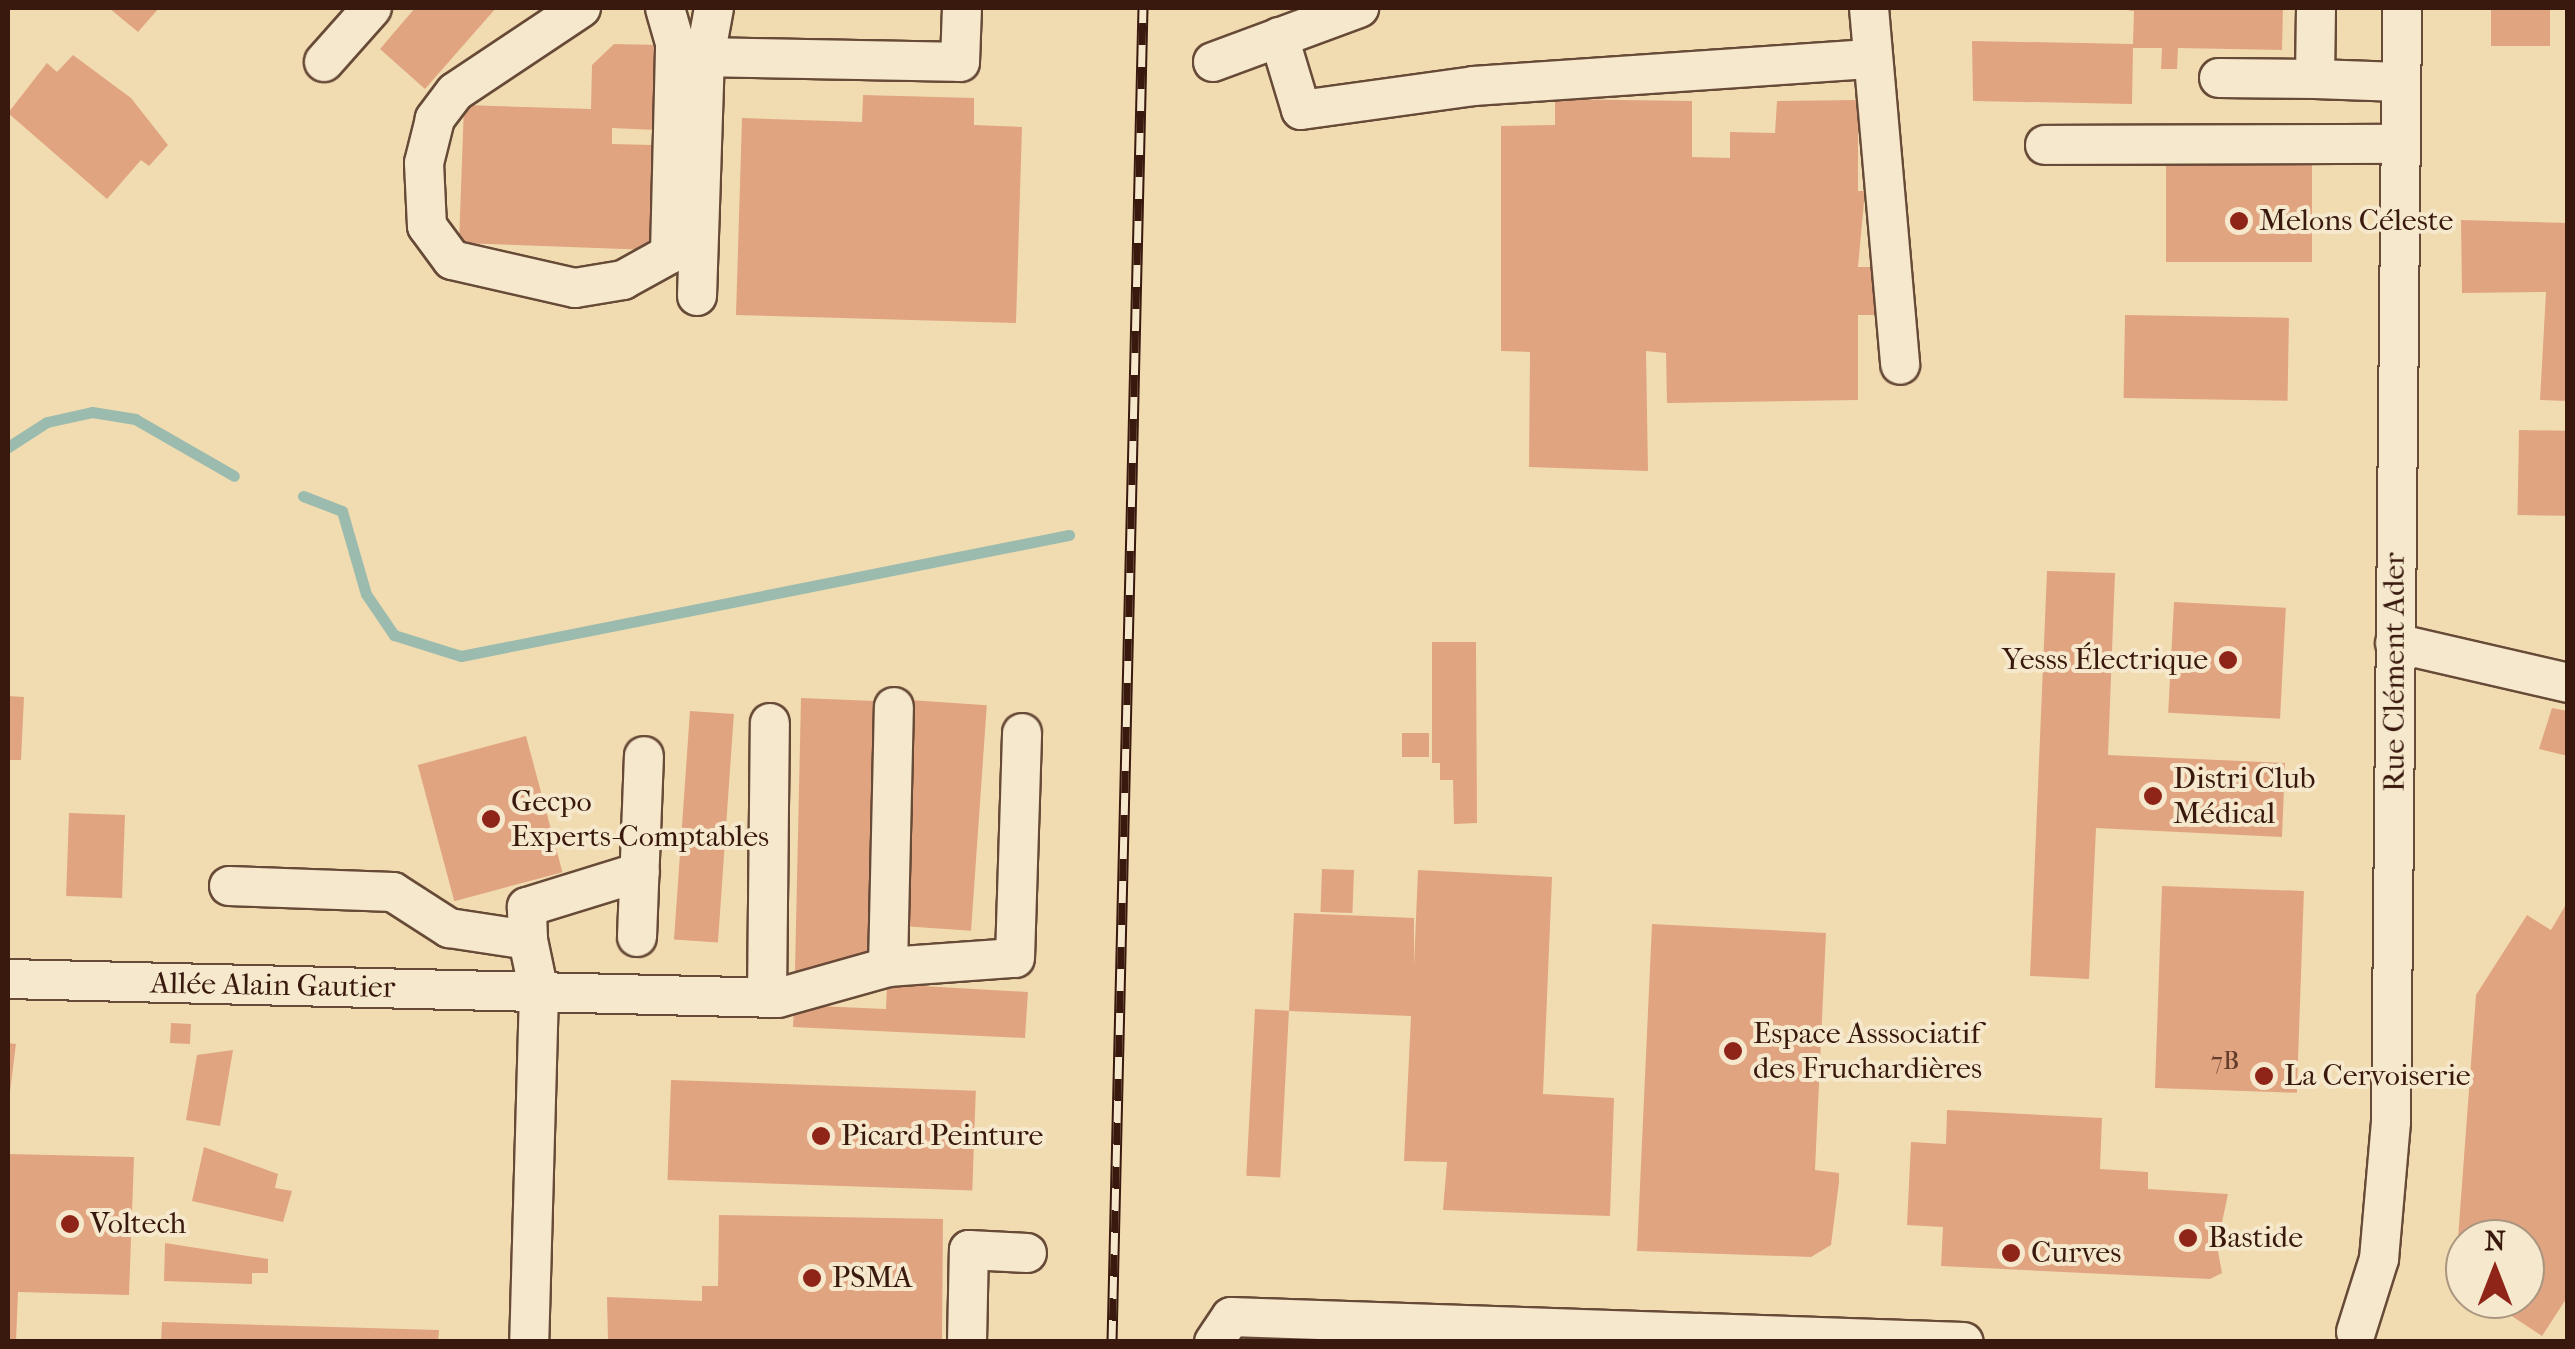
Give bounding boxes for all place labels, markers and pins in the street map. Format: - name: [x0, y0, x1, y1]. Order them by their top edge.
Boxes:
- place label: Melons Céleste: [2259, 203, 2453, 239]
- marker: Melons Céleste: [2228, 210, 2250, 232]
- place label: Yesss Électrique: [2002, 642, 2208, 678]
- marker: Yesss Électrique: [2217, 649, 2239, 671]
- place label: Distri Club Médical: [2173, 761, 2315, 832]
- place label: Gecpo Experts-Comptables: [511, 784, 769, 854]
- marker: Distri Club Médical: [2142, 785, 2164, 807]
- marker: Gecpo Experts-Comptables: [480, 808, 502, 830]
- place label: Espace Asssociatif des Fruchardières: [1753, 1016, 1982, 1086]
- marker: Espace Asssociatif des Fruchardières: [1722, 1040, 1744, 1062]
- place label: La Cervoiserie: [2284, 1058, 2471, 1094]
- marker: La Cervoiserie: [2253, 1065, 2275, 1087]
- place label: Picard Peinture: [841, 1118, 1043, 1154]
- marker: Picard Peinture: [810, 1125, 832, 1147]
- place label: Voltech: [90, 1206, 186, 1242]
- marker: Voltech: [59, 1213, 81, 1235]
- place label: Bastide: [2208, 1220, 2303, 1256]
- marker: Bastide: [2177, 1227, 2199, 1249]
- place label: Curves: [2031, 1235, 2121, 1271]
- marker: Curves: [2000, 1242, 2022, 1264]
- place label: PSMA: [832, 1260, 912, 1296]
- marker: PSMA: [801, 1267, 823, 1289]

